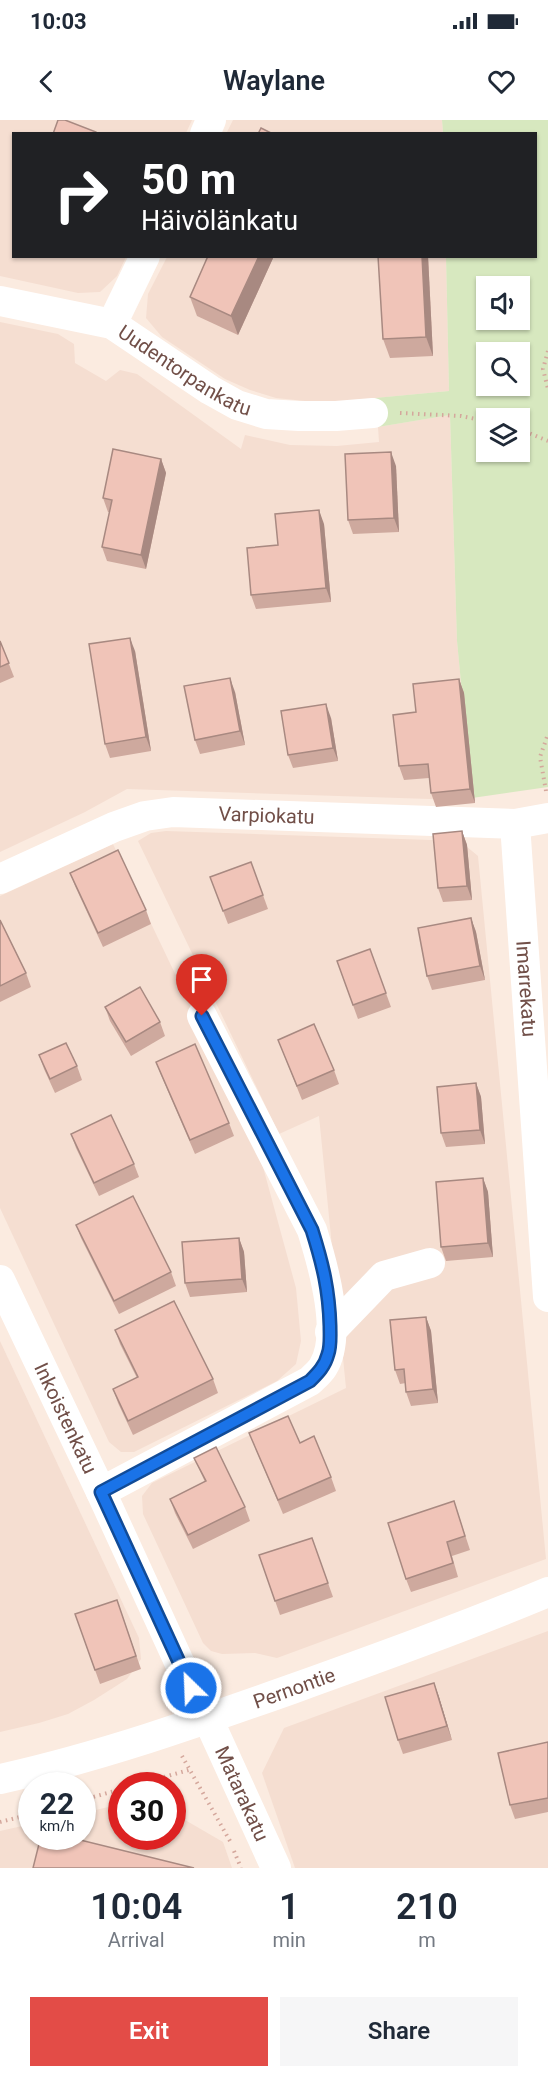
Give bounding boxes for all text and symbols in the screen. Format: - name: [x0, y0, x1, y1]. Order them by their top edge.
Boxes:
- text: 10:03: [30, 9, 87, 34]
- icon: back: [30, 65, 63, 98]
- text: Waylane: [223, 65, 325, 97]
- icon: heart: [485, 65, 518, 98]
- text: 50 m: [141, 155, 236, 204]
- icon: right: [42, 156, 120, 234]
- text: Häivölänkatu: [141, 205, 298, 237]
- map controls: [476, 276, 530, 462]
- button: sound: [476, 276, 530, 330]
- street label: Uudentorpankatu: [114, 320, 254, 421]
- button: search: [476, 342, 530, 396]
- button: layers: [476, 408, 530, 462]
- street label: Varpiokatu: [218, 802, 315, 829]
- street label: Imarrekatu: [511, 940, 542, 1038]
- pin: [176, 954, 227, 1016]
- icon: arrive: [185, 963, 218, 996]
- street label: Inkoistenkatu: [29, 1359, 102, 1477]
- position arrow: [159, 1656, 223, 1720]
- street label: Pernontie: [250, 1662, 338, 1714]
- street label: Matarakatu: [210, 1742, 274, 1845]
- speed limit sign: 30: [108, 1772, 186, 1850]
- text: 22: [40, 1786, 74, 1821]
- text: km/h: [39, 1817, 75, 1835]
- text: 10:04: [90, 1886, 182, 1928]
- text: 1: [279, 1886, 299, 1928]
- text: 210: [396, 1886, 458, 1928]
- text: Arrival: [108, 1928, 165, 1952]
- text: min: [272, 1928, 306, 1952]
- text: m: [418, 1928, 436, 1952]
- button: Exit: [30, 1997, 268, 2066]
- button: Share: [280, 1997, 518, 2066]

